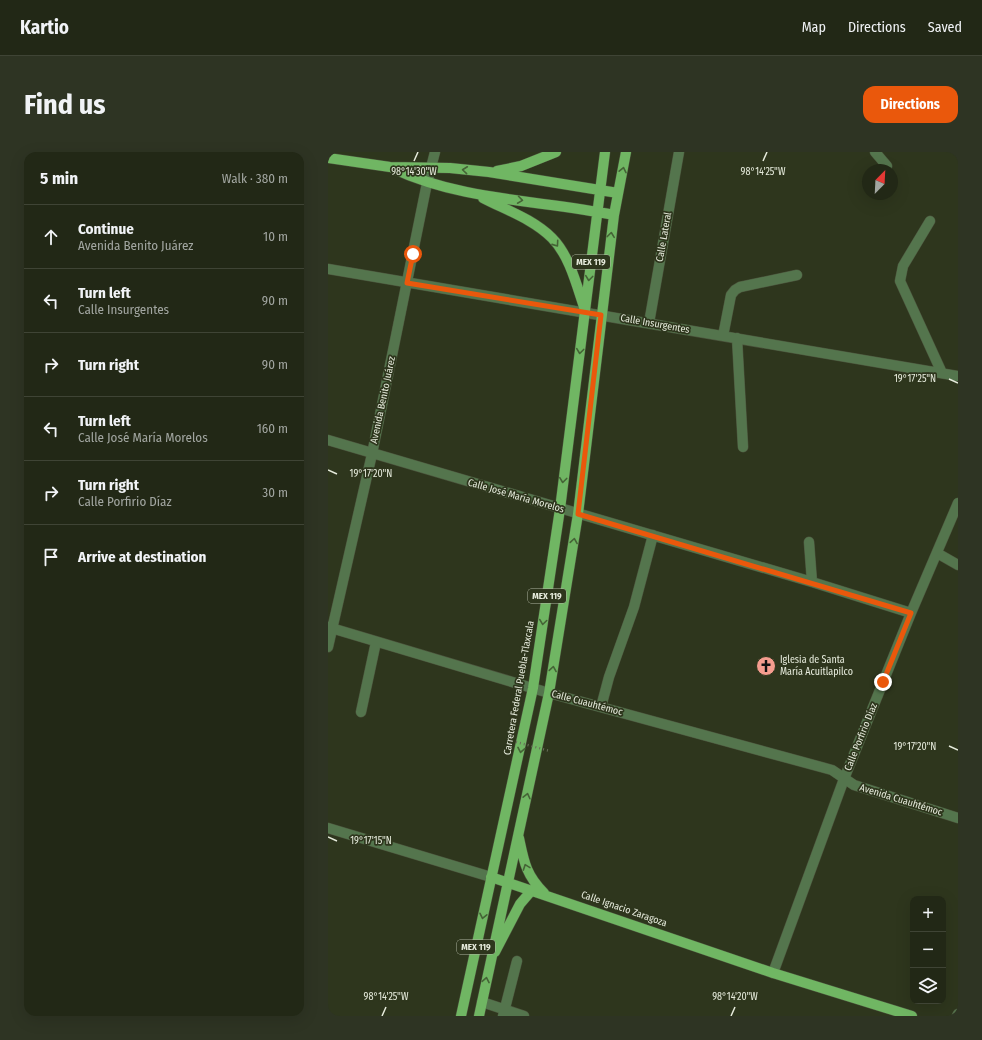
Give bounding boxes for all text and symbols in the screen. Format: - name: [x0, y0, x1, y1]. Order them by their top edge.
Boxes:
- text: Kartio: [20, 16, 69, 39]
- text: Map: [802, 19, 826, 36]
- text: Directions: [848, 19, 906, 36]
- text: Saved: [928, 19, 962, 36]
- button: Directions: [863, 86, 958, 123]
- text: Find us: [24, 88, 106, 121]
- north arrow: [862, 164, 898, 200]
- text: 98°14'30"W: [391, 166, 437, 178]
- one-way arrow: [462, 166, 468, 175]
- text: 98°14'25"W: [741, 166, 786, 178]
- one-way arrow: [618, 167, 626, 173]
- text: 5 min: [40, 168, 78, 189]
- text: Walk · 380 m: [222, 171, 288, 186]
- one-way arrow: [517, 195, 523, 204]
- street label: Calle Lateral: [654, 211, 674, 263]
- text: Continue: [78, 220, 134, 238]
- icon: ahead: [40, 226, 62, 248]
- text: 10 m: [263, 229, 288, 244]
- one-way arrow: [607, 231, 616, 238]
- text: Avenida Benito Juárez: [78, 238, 193, 253]
- one-way arrow: [551, 239, 558, 246]
- route start: [404, 245, 422, 263]
- road number: MEX 119: [572, 255, 610, 269]
- one-way arrow: [585, 275, 594, 282]
- text: Turn left: [78, 284, 131, 302]
- icon: left: [40, 290, 62, 312]
- text: 90 m: [262, 293, 288, 308]
- text: Calle Insurgentes: [78, 302, 169, 317]
- street label: Calle Insurgentes: [619, 312, 691, 336]
- one-way arrow: [576, 348, 585, 354]
- icon: right: [40, 354, 62, 376]
- street label: Avenida Benito Juárez: [368, 355, 398, 445]
- text: Turn right: [78, 356, 139, 374]
- text: 90 m: [262, 357, 288, 372]
- text: 19°17'25"N: [894, 373, 936, 385]
- text: Turn left: [78, 412, 131, 430]
- icon: left: [40, 418, 62, 440]
- text: 160 m: [257, 421, 288, 436]
- text: Calle José María Morelos: [78, 430, 208, 445]
- text: 19°17'20"N: [350, 468, 392, 480]
- text: Turn right: [78, 476, 139, 494]
- street label: Calle José María Morelos: [466, 476, 566, 516]
- one-way arrow: [559, 477, 568, 483]
- icon: right: [40, 482, 62, 504]
- text: 30 m: [262, 485, 288, 500]
- text: Calle Porfirio Díaz: [78, 494, 172, 509]
- one-way arrow: [569, 538, 578, 544]
- icon: arrive: [40, 546, 62, 568]
- text: Arrive at destination: [78, 548, 206, 566]
- road number: MEX 119: [528, 589, 566, 603]
- one-way arrow: [539, 619, 548, 626]
- street label: Carretera Federal Puebla-Tlaxcala: [501, 620, 537, 756]
- place label: Iglesia de Santa María Acuitlapilco: [780, 654, 853, 678]
- church icon: Iglesia de Santa María Acuitlapilco: [755, 655, 777, 677]
- one-way arrow: [548, 666, 557, 672]
- route end: [874, 673, 892, 691]
- street label: Calle Cuauhtémoc: [550, 688, 625, 718]
- street label: Calle Porfirio Díaz: [841, 701, 880, 773]
- text: 19°17'20"N: [894, 741, 936, 753]
- one-way arrow: [517, 747, 525, 754]
- street label: Avenida Cuauhtémoc: [858, 782, 944, 818]
- one-way arrow: [522, 793, 530, 800]
- text: 19°17'15"N: [350, 835, 392, 847]
- one-way arrow: [522, 864, 530, 871]
- street label: Calle Ignacio Zaragoza: [579, 889, 669, 929]
- map controls: [910, 896, 946, 1004]
- button: +: [910, 896, 946, 932]
- one-way arrow: [479, 912, 487, 919]
- button: −: [910, 932, 946, 968]
- road number: MEX 119: [457, 940, 495, 954]
- button: layers: [910, 968, 946, 1004]
- one-way arrow: [482, 977, 490, 983]
- text: 98°14'25"W: [364, 991, 409, 1003]
- text: 98°14'20"W: [712, 991, 758, 1003]

